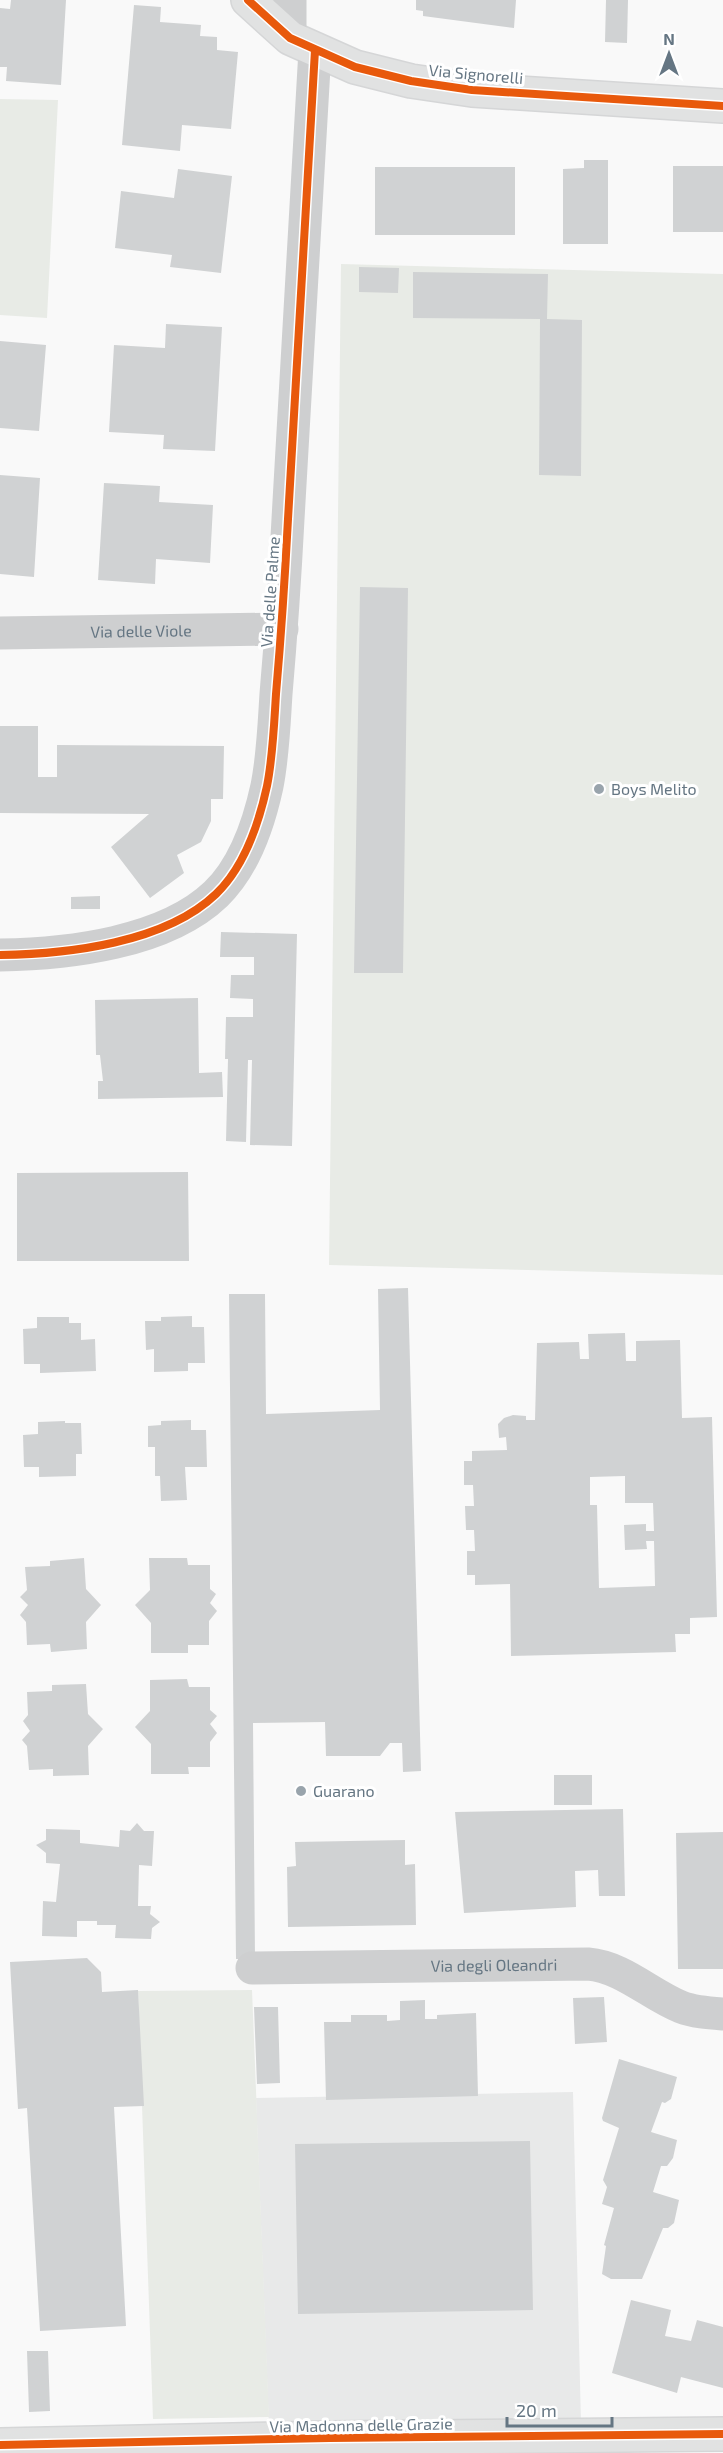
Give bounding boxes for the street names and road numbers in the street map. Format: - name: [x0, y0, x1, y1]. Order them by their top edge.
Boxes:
- street label: Via Signorelli: [428, 60, 524, 87]
- street label: Via delle Palme: [256, 536, 283, 648]
- street label: Via delle Viole: [90, 620, 192, 641]
- street label: Via degli Oleandri: [430, 1954, 557, 1975]
- street label: Via Madonna delle Grazie: [269, 2413, 453, 2436]

